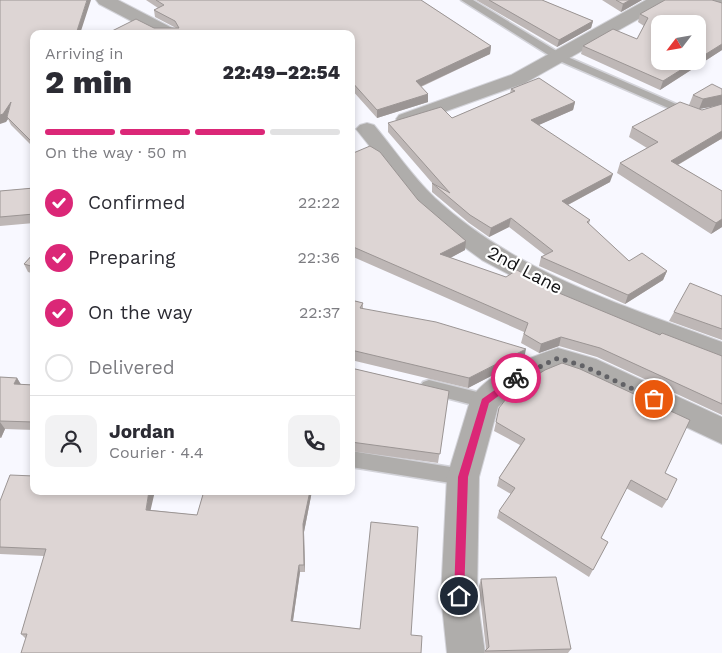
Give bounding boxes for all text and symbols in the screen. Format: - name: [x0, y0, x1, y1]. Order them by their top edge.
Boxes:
- north arrow: [651, 15, 706, 70]
- map controls: [651, 15, 706, 70]
- text: Arriving in: [45, 44, 123, 63]
- text: 22:49–22:54: [223, 61, 340, 84]
- text: 2 min: [45, 63, 132, 101]
- text: On the way · 50 m: [45, 143, 187, 162]
- icon: check: [45, 189, 73, 217]
- text: Confirmed: [88, 191, 185, 214]
- text: 22:22: [298, 193, 340, 212]
- street label: 2nd Lane: [484, 241, 566, 298]
- icon: check: [45, 244, 73, 272]
- text: Preparing: [88, 246, 175, 269]
- text: 22:36: [298, 248, 340, 267]
- icon: check: [45, 299, 73, 327]
- text: On the way: [88, 301, 192, 324]
- text: 22:37: [299, 303, 340, 322]
- courier: [491, 353, 541, 403]
- text: Delivered: [88, 356, 175, 379]
- icon: bike: [502, 364, 530, 392]
- pin: [633, 378, 675, 420]
- icon: bag: [640, 385, 668, 413]
- button: person: [45, 415, 97, 467]
- button: phone: [288, 415, 340, 467]
- text: Jordan: [109, 420, 175, 443]
- text: Courier · 4.4: [109, 443, 204, 462]
- pin: [438, 575, 480, 617]
- icon: home: [445, 582, 473, 610]

